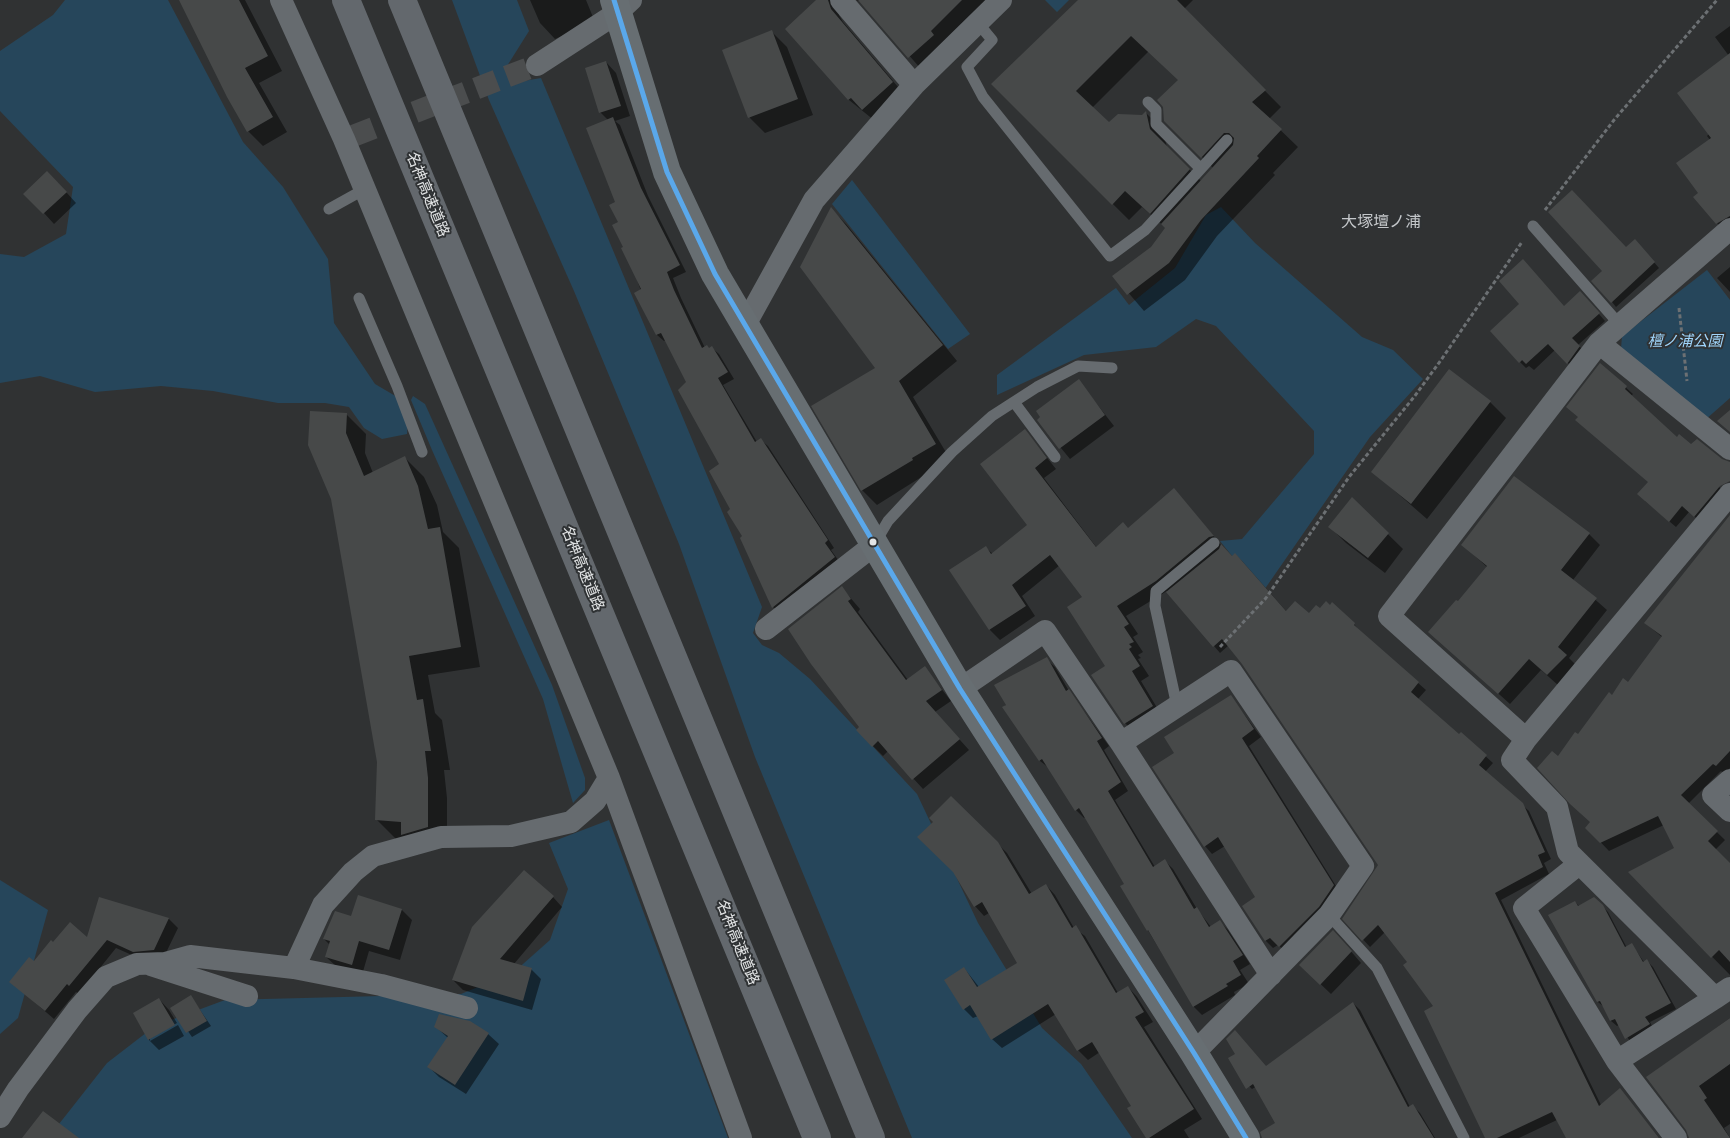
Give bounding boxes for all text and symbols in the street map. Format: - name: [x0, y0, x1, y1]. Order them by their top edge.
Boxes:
- street label: 名神高速道路: [401, 150, 451, 240]
- district label: 大塚壇ノ浦: [1341, 214, 1421, 234]
- park label: 檀ノ浦公園: [1648, 334, 1722, 352]
- street label: 名神高速道路: [556, 524, 606, 614]
- unlabelled marker: [868, 537, 878, 547]
- street label: 名神高速道路: [711, 898, 761, 988]

